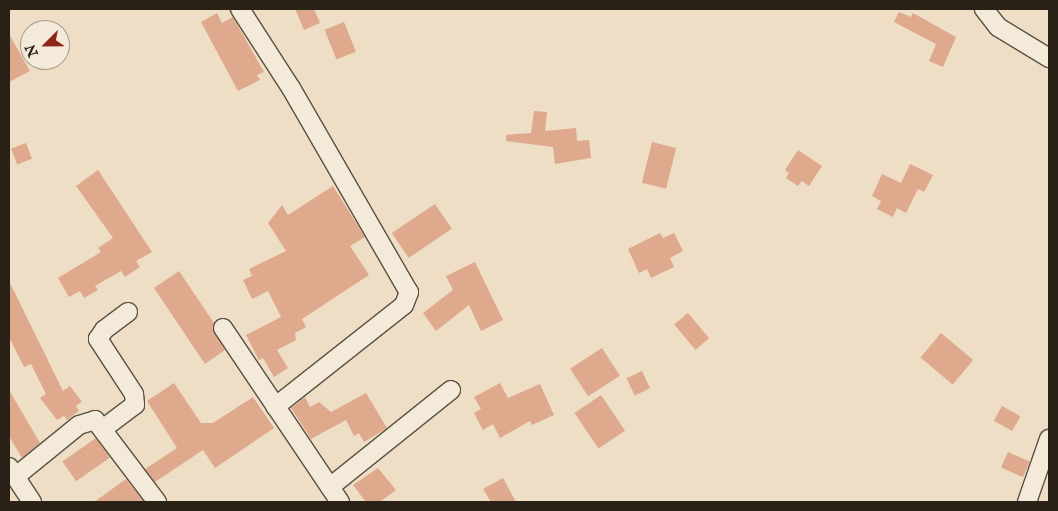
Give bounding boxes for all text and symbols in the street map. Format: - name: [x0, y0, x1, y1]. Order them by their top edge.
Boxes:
- north arrow: [20, 20, 70, 70]
- text: N: [21, 41, 43, 60]

